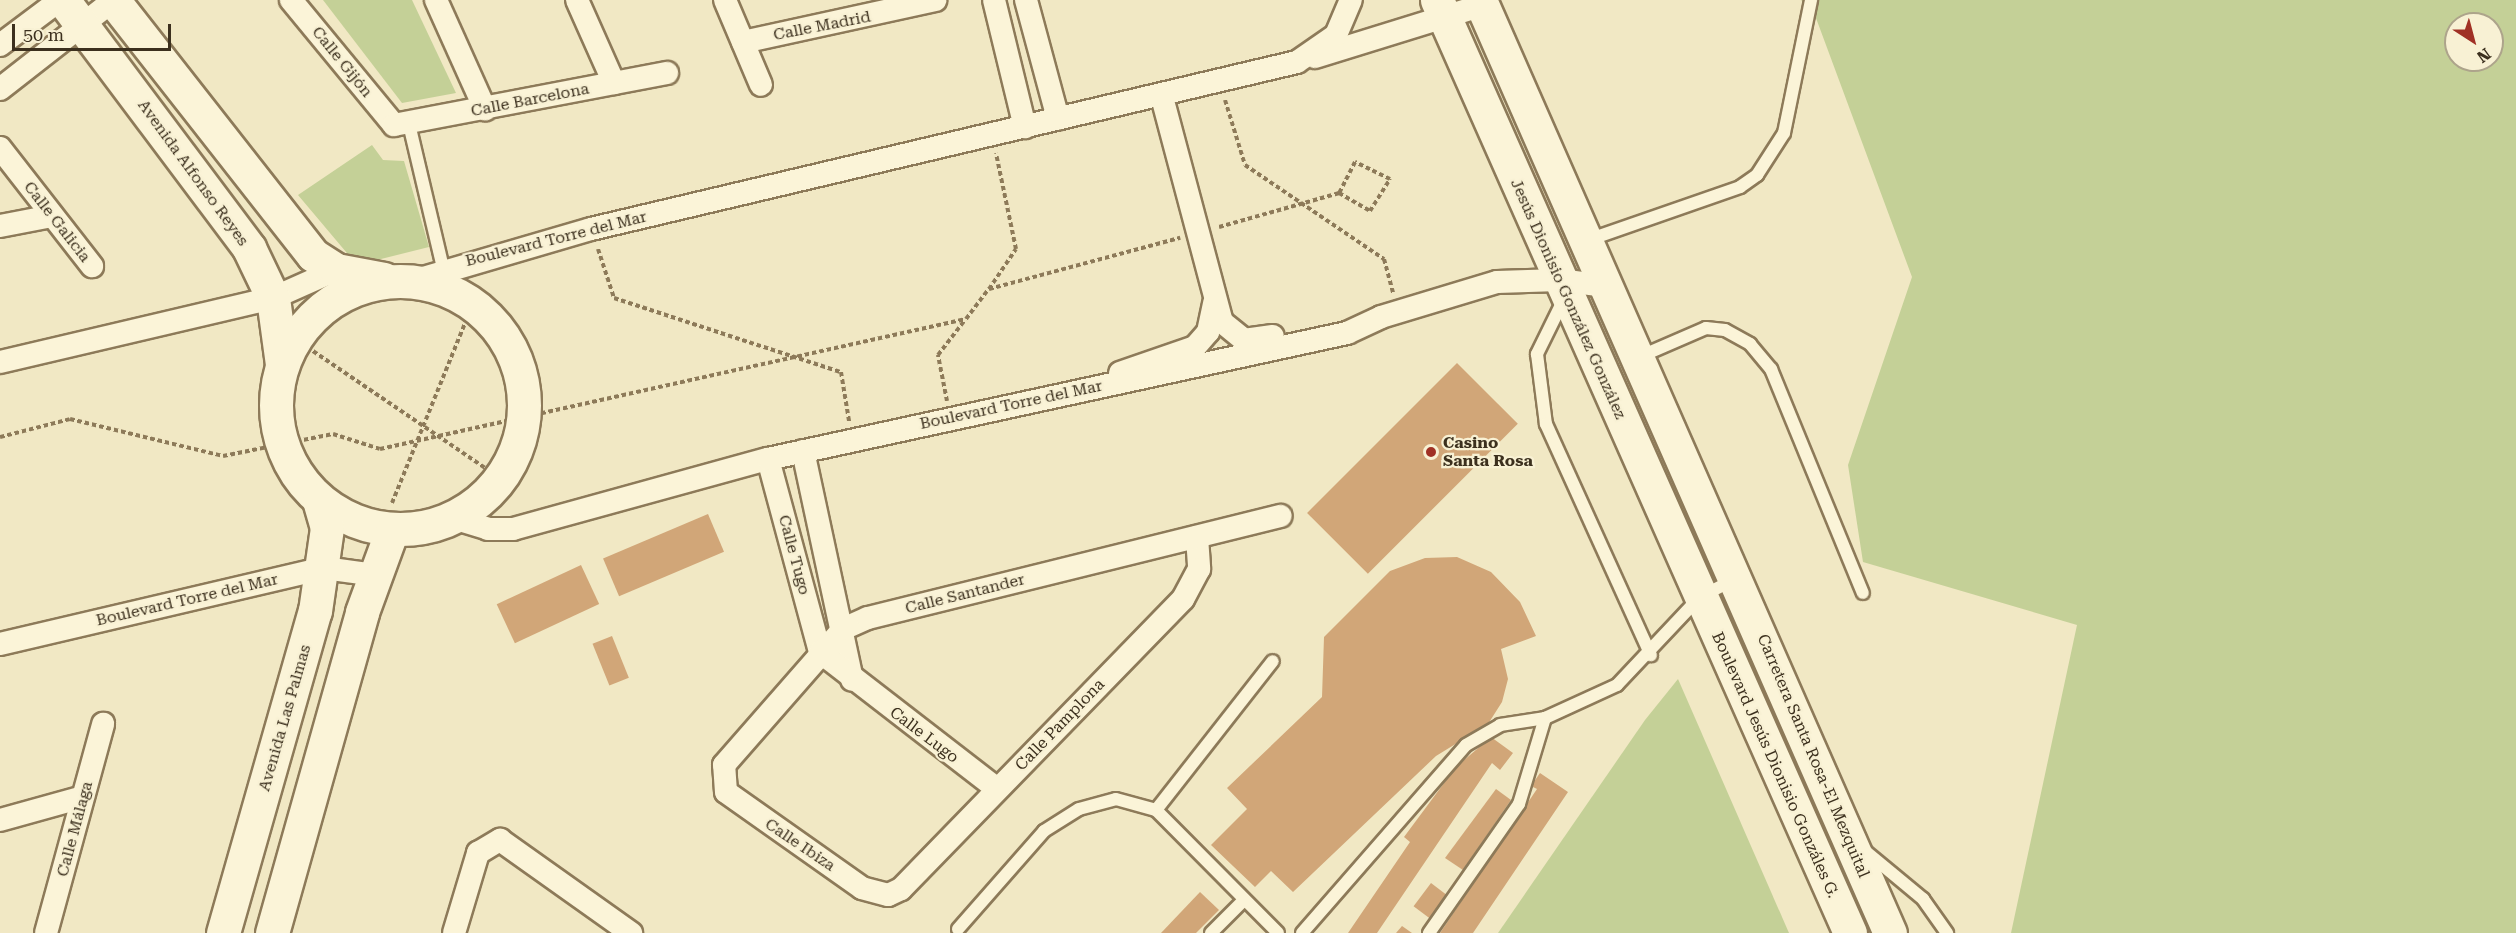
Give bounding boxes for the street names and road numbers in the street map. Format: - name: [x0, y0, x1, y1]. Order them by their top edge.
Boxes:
- street label: Calle Madrid: [772, 7, 872, 45]
- street label: Calle Gijón: [308, 23, 376, 101]
- street label: Calle Barcelona: [469, 79, 591, 121]
- street label: Avenida Alfonso Reyes: [134, 96, 252, 250]
- street label: Jesús Dionisio González González: [1506, 176, 1630, 422]
- street label: Calle Galicia: [20, 178, 94, 266]
- street label: Boulevard Torre del Mar: [463, 207, 649, 271]
- street label: Boulevard Torre del Mar: [918, 376, 1104, 434]
- street label: Calle Tugo: [774, 513, 814, 597]
- street label: Boulevard Torre del Mar: [94, 570, 280, 630]
- street label: Calle Santander: [903, 570, 1027, 618]
- street label: Boulevard Jesús Dionisio Gonzáles G.: [1707, 629, 1843, 901]
- street label: Carretera Santa Rosa-El Mezquital: [1753, 631, 1873, 881]
- street label: Avenida Las Palmas: [255, 643, 315, 793]
- street label: Calle Pamplona: [1011, 675, 1109, 775]
- street label: Calle Lugo: [886, 703, 962, 767]
- street label: Calle Málaga: [53, 779, 97, 879]
- street label: Calle Ibiza: [761, 815, 839, 875]

